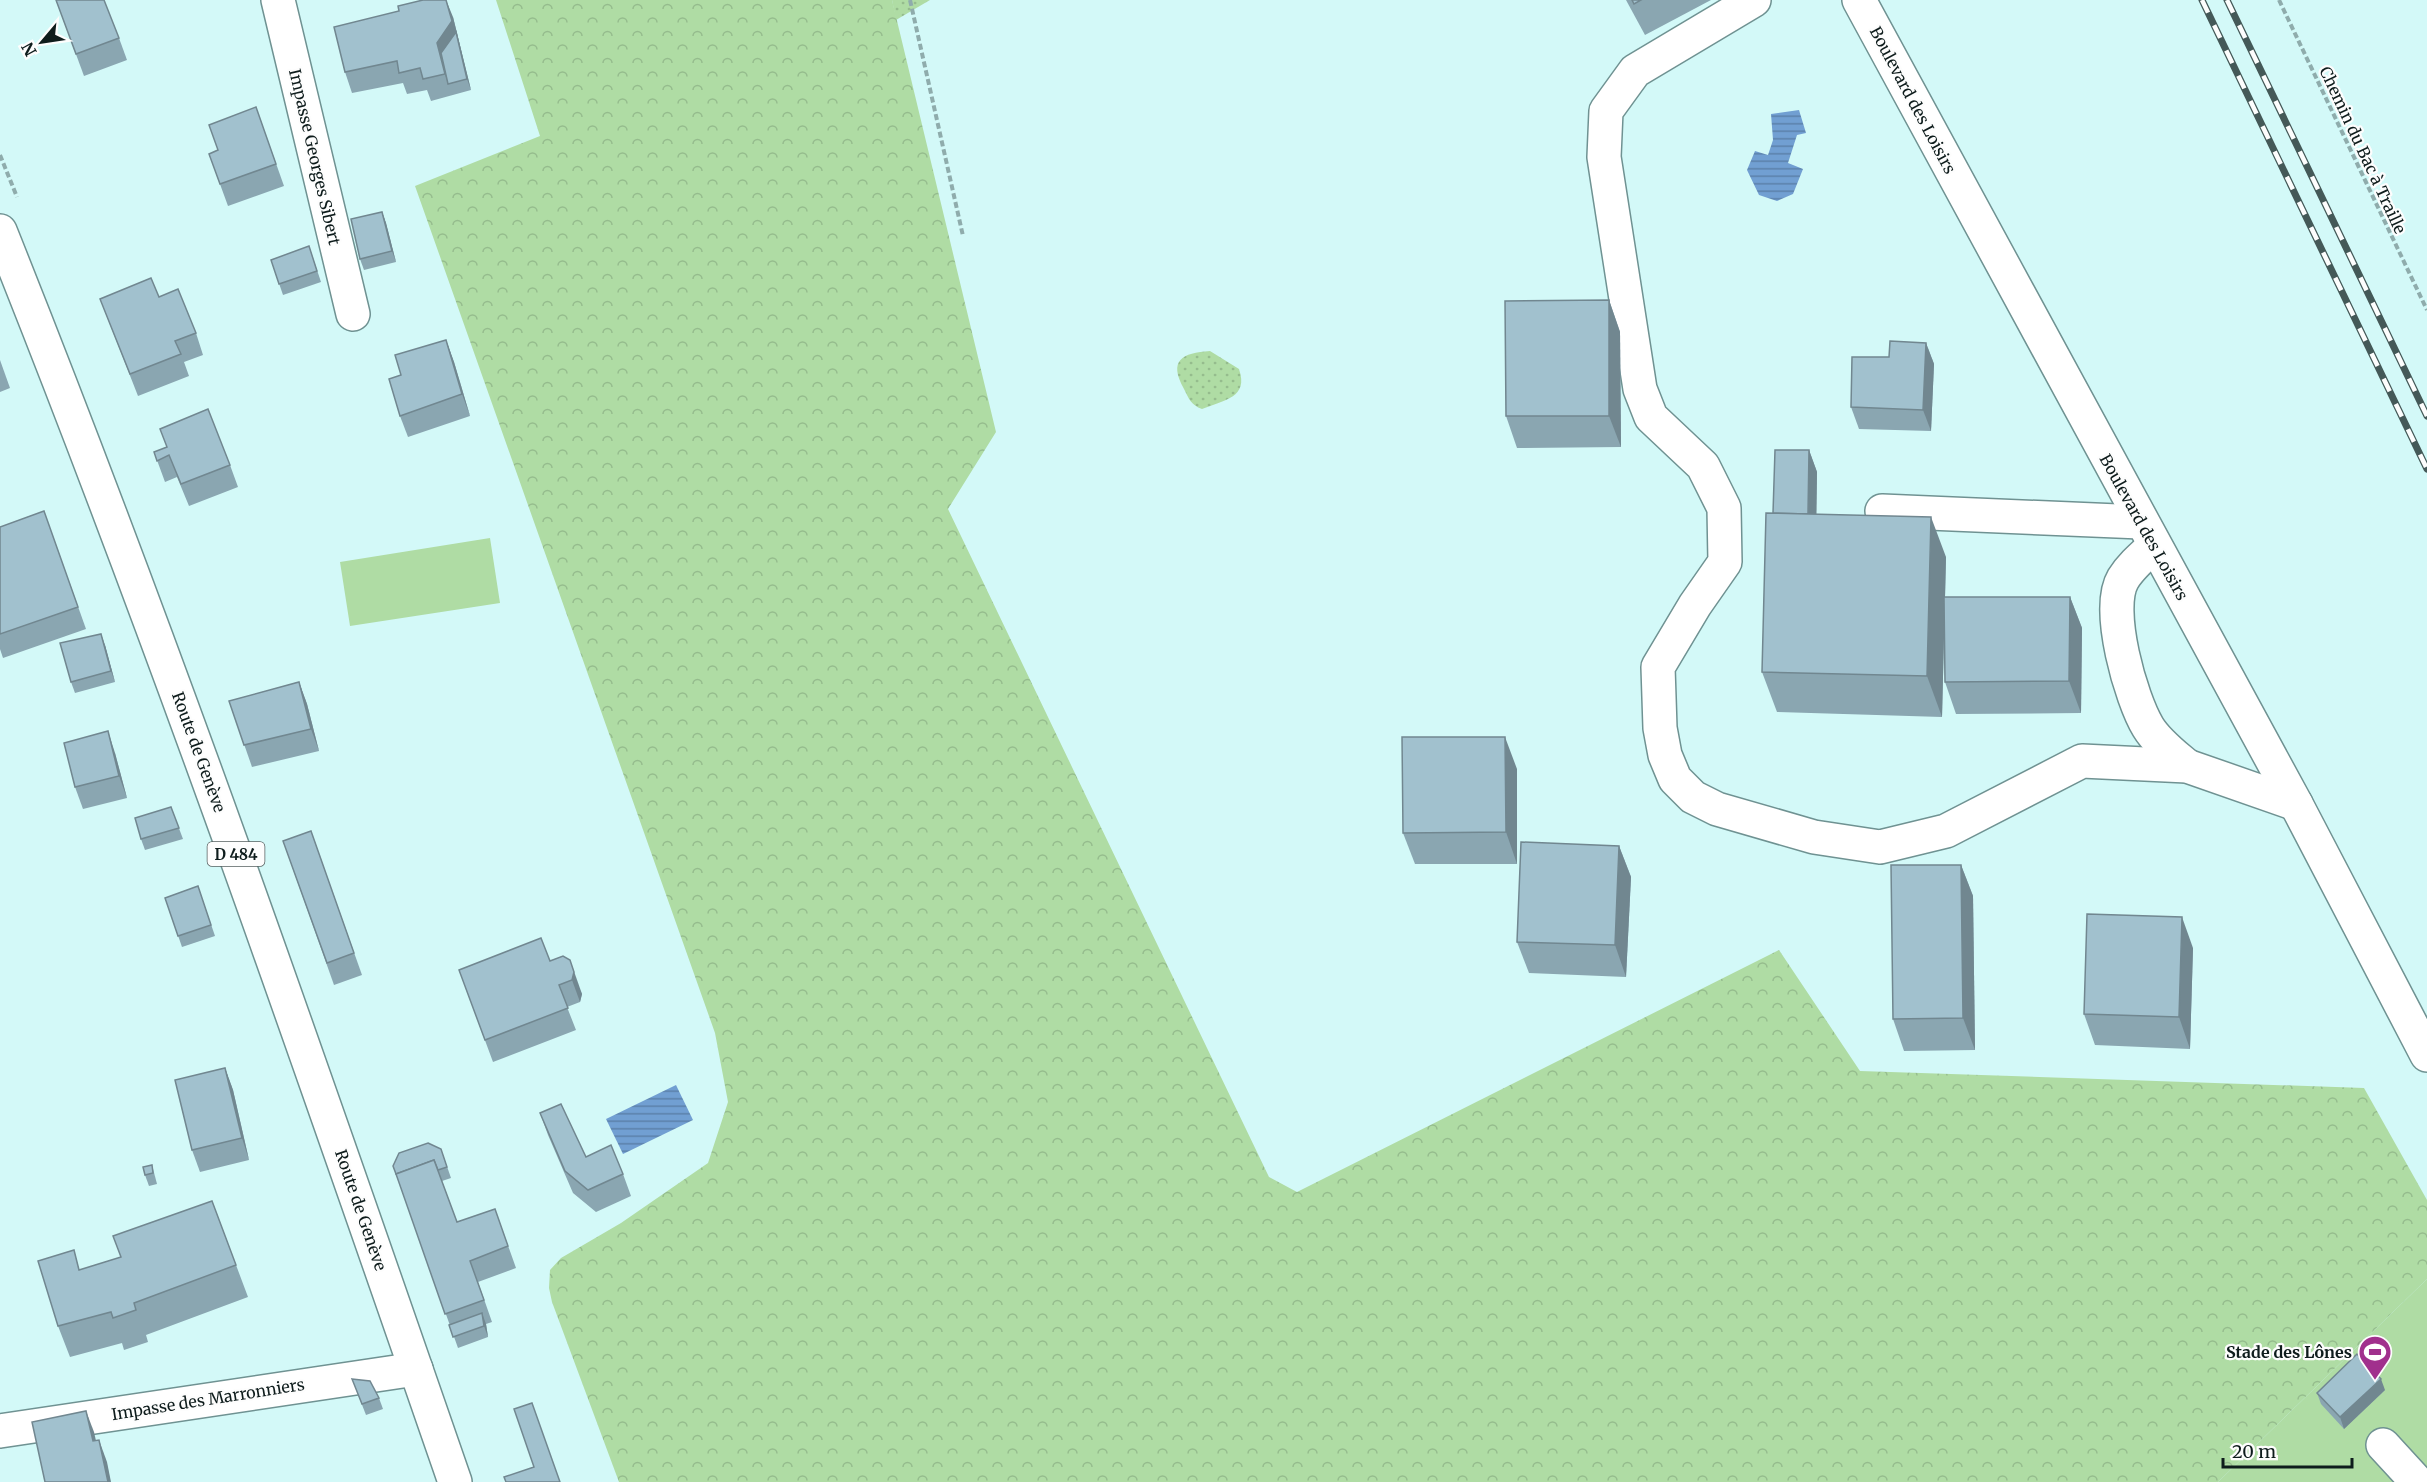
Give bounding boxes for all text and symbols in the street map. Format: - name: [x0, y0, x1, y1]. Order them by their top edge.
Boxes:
- north arrow: [12, 12, 72, 72]
- street label: Boulevard des Loisirs: [1866, 23, 1960, 177]
- text: N: [17, 39, 41, 60]
- street label: Chemin du Bac à Traille: [2315, 63, 2411, 237]
- street label: Impasse Georges Sibert: [285, 67, 345, 248]
- street label: Boulevard des Loisirs: [2096, 451, 2193, 604]
- street label: Route de Genève: [168, 689, 230, 815]
- road number: D 484: [208, 842, 264, 866]
- street label: Route de Genève: [331, 1147, 391, 1273]
- sports icon: Stade des Lônes: [2357, 1334, 2393, 1381]
- place label: Stade des Lônes: [2226, 1342, 2352, 1362]
- street label: Impasse des Marronniers: [110, 1374, 306, 1424]
- scale bar: [2223, 1431, 2352, 1469]
- text: 20 m: [2232, 1440, 2276, 1463]

